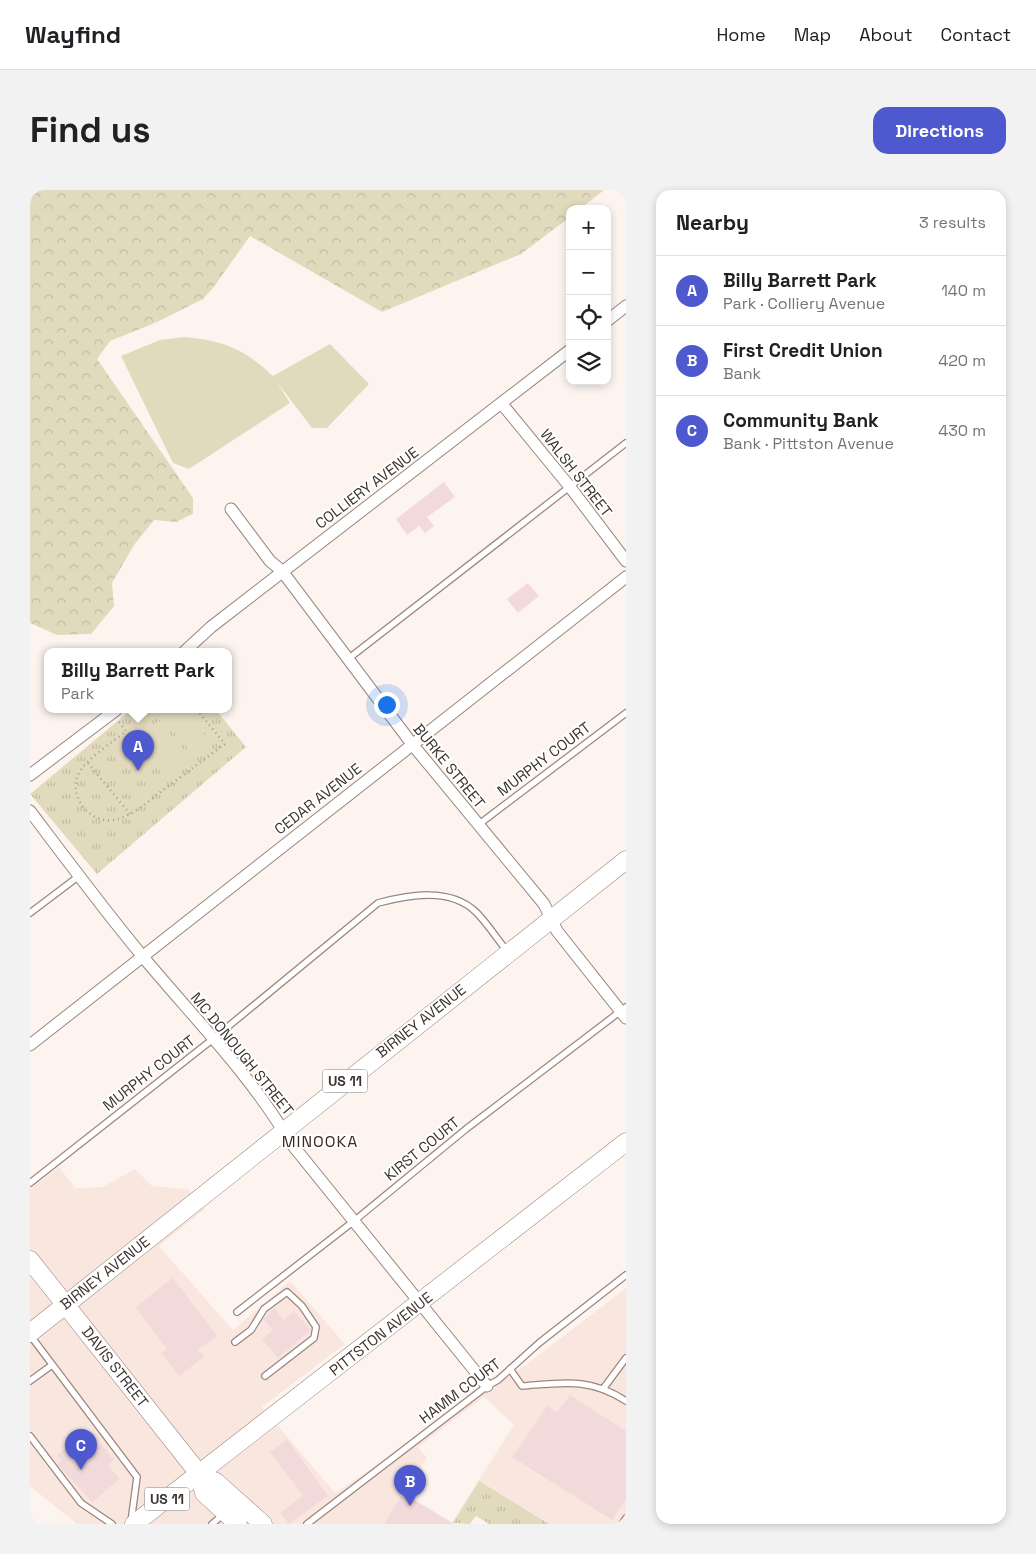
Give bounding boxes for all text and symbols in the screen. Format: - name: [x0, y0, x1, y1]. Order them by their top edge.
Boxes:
- text: Wayfind: [25, 19, 121, 50]
- text: Home: [717, 23, 766, 46]
- text: Map: [794, 23, 831, 46]
- text: About: [859, 23, 913, 46]
- text: Contact: [941, 23, 1011, 46]
- button: Directions: [873, 107, 1006, 154]
- text: Find us: [30, 108, 151, 152]
- map controls: [566, 205, 611, 385]
- button: +: [566, 205, 611, 250]
- text: Nearby: [676, 209, 749, 236]
- text: 3 results: [919, 212, 986, 233]
- button: −: [566, 250, 611, 295]
- text: Billy Barrett Park: [723, 268, 877, 293]
- text: A: [687, 280, 697, 301]
- text: 140 m: [941, 280, 986, 301]
- text: Park · Colliery Avenue: [723, 293, 885, 314]
- button: locate: [566, 295, 611, 340]
- text: First Credit Union: [723, 338, 883, 363]
- button: layers: [566, 340, 611, 385]
- text: B: [687, 350, 697, 371]
- text: 420 m: [938, 350, 986, 371]
- text: Bank: [723, 363, 761, 384]
- text: Community Bank: [723, 408, 879, 433]
- text: C: [687, 420, 697, 441]
- text: 430 m: [938, 420, 986, 441]
- street label: WALSH STREET: [536, 425, 617, 520]
- text: Bank · Pittston Avenue: [723, 433, 894, 454]
- street label: COLLIERY AVENUE: [311, 442, 422, 533]
- popup: [44, 648, 232, 713]
- text: Billy Barrett Park: [61, 658, 215, 683]
- text: Park: [61, 683, 94, 704]
- your location: [374, 692, 400, 718]
- street label: MURPHY COURT: [493, 717, 594, 800]
- street label: BURKE STREET: [409, 719, 489, 812]
- pin: A: [122, 730, 154, 771]
- street label: CEDAR AVENUE: [270, 759, 365, 838]
- street label: BIRNEY AVENUE: [372, 980, 469, 1062]
- street label: MC DONOUGH STREET: [187, 988, 298, 1119]
- street label: MURPHY COURT: [99, 1031, 199, 1115]
- road number: US 11: [322, 1069, 368, 1092]
- street label: KIRST COURT: [380, 1112, 463, 1185]
- district label: MINOOKA: [282, 1131, 358, 1152]
- street label: BIRNEY AVENUE: [56, 1232, 153, 1314]
- street label: PITTSTON AVENUE: [325, 1287, 436, 1380]
- street label: DAVIS STREET: [78, 1323, 153, 1411]
- street label: HAMM COURT: [415, 1354, 504, 1427]
- pin: C: [65, 1429, 97, 1470]
- pin: B: [394, 1465, 426, 1506]
- road number: US 11: [144, 1488, 190, 1510]

